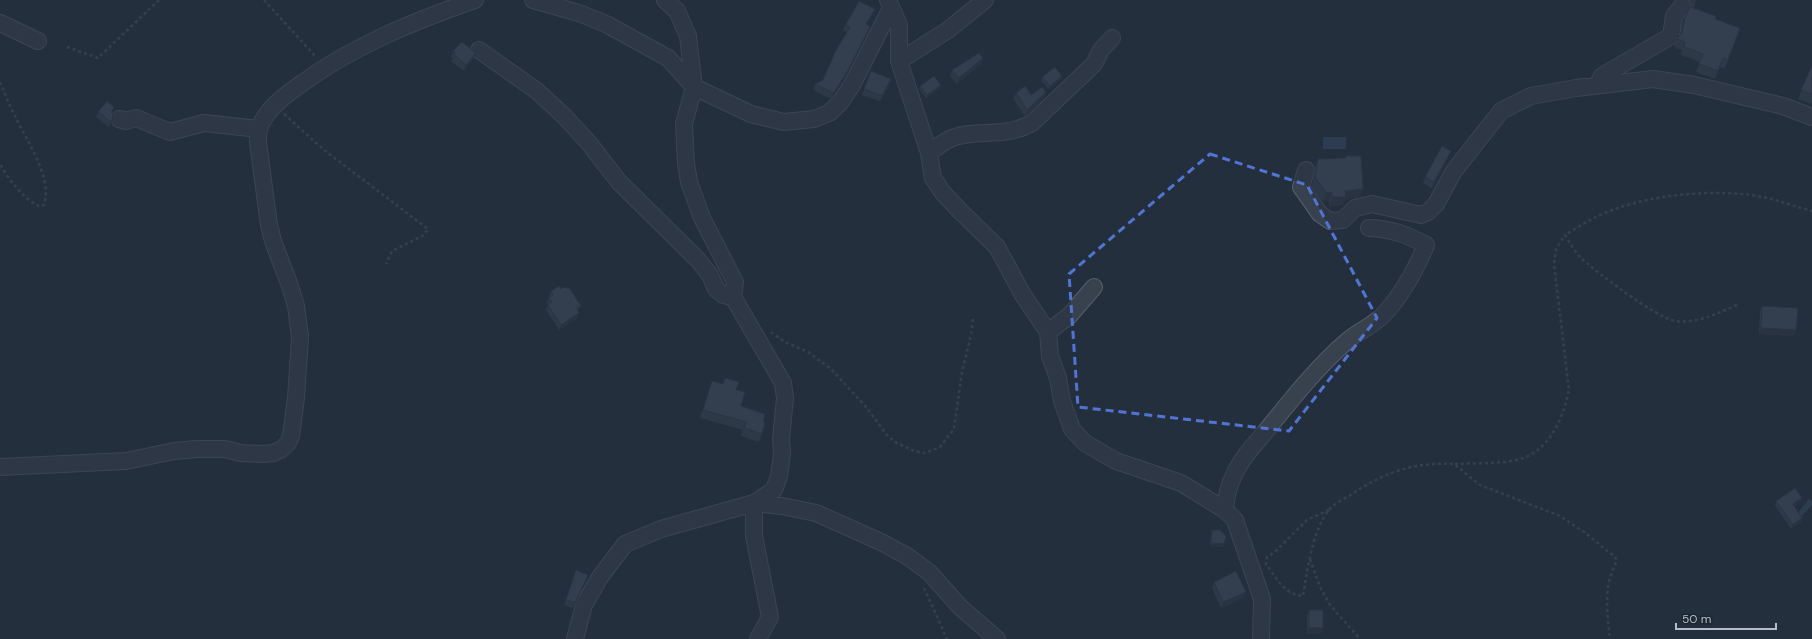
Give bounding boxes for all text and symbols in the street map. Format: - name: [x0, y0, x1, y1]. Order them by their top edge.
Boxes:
- scale bar: [1676, 605, 1776, 631]
- text: 50 m: [1682, 611, 1711, 627]

